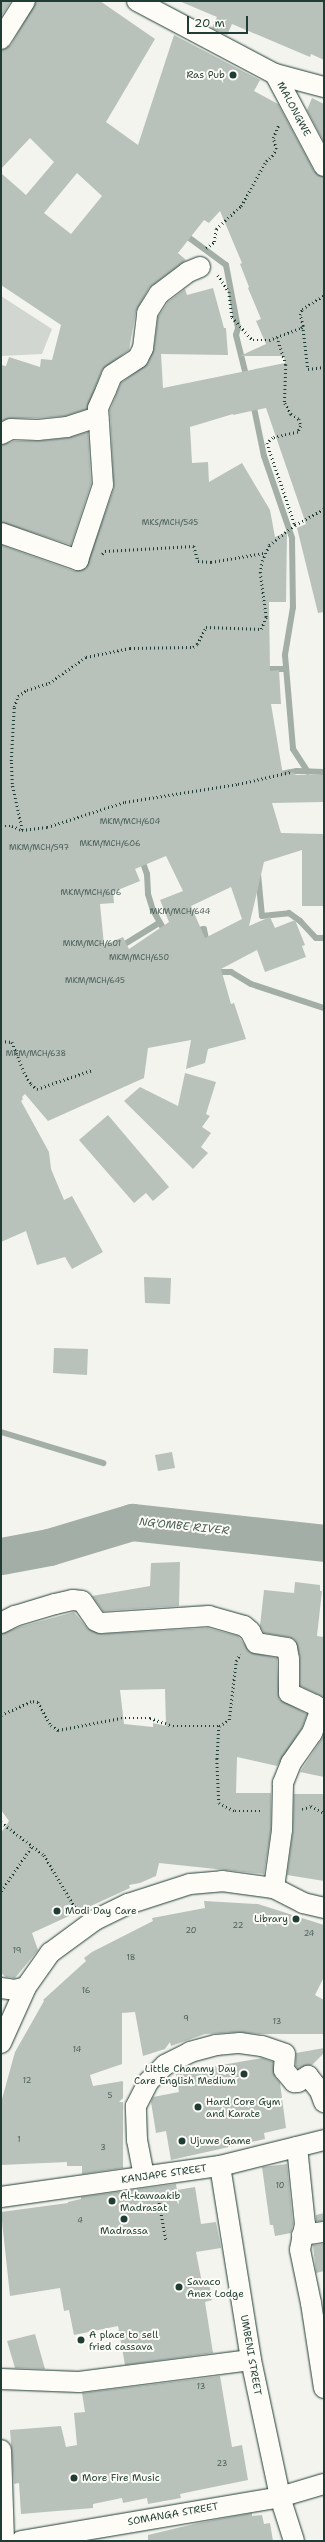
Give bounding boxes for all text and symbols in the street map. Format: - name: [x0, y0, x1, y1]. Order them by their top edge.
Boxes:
- scale bar: [189, 8, 250, 34]
- text: 20 m: [194, 15, 225, 31]
- place label: Ras Pub: [186, 69, 225, 81]
- marker: Ras Pub: [228, 70, 238, 80]
- street label: MALONGWE: [275, 80, 313, 138]
- house number: MKS/MCH/545: [142, 518, 198, 528]
- house number: MKM/MCH/604: [100, 817, 160, 827]
- house number: MKM/MCH/6O6: [79, 839, 141, 849]
- house number: MKM/MCH/597: [9, 843, 69, 853]
- house number: MKM/MCH/606: [61, 888, 121, 898]
- house number: MKM/MCH/644: [150, 907, 210, 917]
- house number: MKM/MCH/601: [63, 939, 121, 949]
- house number: MKM/MCH/650: [109, 953, 169, 963]
- house number: MKM/MCH/645: [65, 976, 125, 986]
- house number: MKM/MCH/638: [6, 1049, 66, 1059]
- water label: NG'OMBE RIVER: [138, 1516, 230, 1538]
- place label: Modi Day Care: [65, 1905, 137, 1917]
- marker: Modi Day Care: [52, 1906, 62, 1916]
- place label: Library: [254, 1913, 288, 1925]
- marker: Library: [291, 1914, 301, 1924]
- house number: 22: [233, 1921, 243, 1931]
- house number: 20: [186, 1926, 196, 1936]
- house number: 24: [304, 1929, 314, 1939]
- house number: 19: [13, 1946, 21, 1956]
- house number: 18: [127, 1953, 135, 1963]
- house number: 16: [82, 1986, 90, 1996]
- house number: 9: [183, 2014, 189, 2024]
- house number: 13: [273, 2017, 281, 2027]
- house number: 14: [73, 2045, 81, 2055]
- place label: Little Chammy Day Care English Medium: [134, 2062, 236, 2086]
- marker: Little Chammy Day Care English Medium: [239, 2069, 249, 2079]
- house number: 12: [23, 2076, 31, 2086]
- house number: 5: [108, 2091, 112, 2101]
- place label: Hard Core Gym and Karate: [206, 2095, 280, 2118]
- marker: Hard Core Gym and Karate: [193, 2102, 203, 2112]
- house number: 1: [17, 2135, 21, 2145]
- place label: Ujuwe Game: [190, 2135, 251, 2147]
- marker: Ujuwe Game: [177, 2136, 187, 2146]
- house number: 3: [100, 2143, 106, 2153]
- street label: KANJAPE STREET: [120, 2162, 208, 2186]
- house number: 10: [276, 2181, 284, 2191]
- place label: Al-kawaakib Madrasat: [120, 2189, 180, 2212]
- marker: Al-kawaakib Madrasat: [107, 2196, 117, 2206]
- marker: Madrassa: [119, 2214, 129, 2224]
- house number: 4: [77, 2216, 83, 2226]
- place label: Madrassa: [100, 2225, 148, 2237]
- place label: Savaco Anex Lodge: [187, 2275, 244, 2298]
- marker: Savaco Anex Lodge: [174, 2282, 184, 2292]
- street label: UMBENI STREET: [238, 2314, 264, 2396]
- place label: A place to sell fried cassava: [89, 2328, 158, 2352]
- marker: A place to sell fried cassava: [76, 2335, 86, 2345]
- house number: 13: [197, 2382, 205, 2392]
- house number: 23: [217, 2459, 227, 2469]
- place label: More Fire Music: [82, 2472, 160, 2484]
- marker: More Fire Music: [69, 2473, 79, 2483]
- street label: SOMANGA STREET: [127, 2500, 219, 2528]

